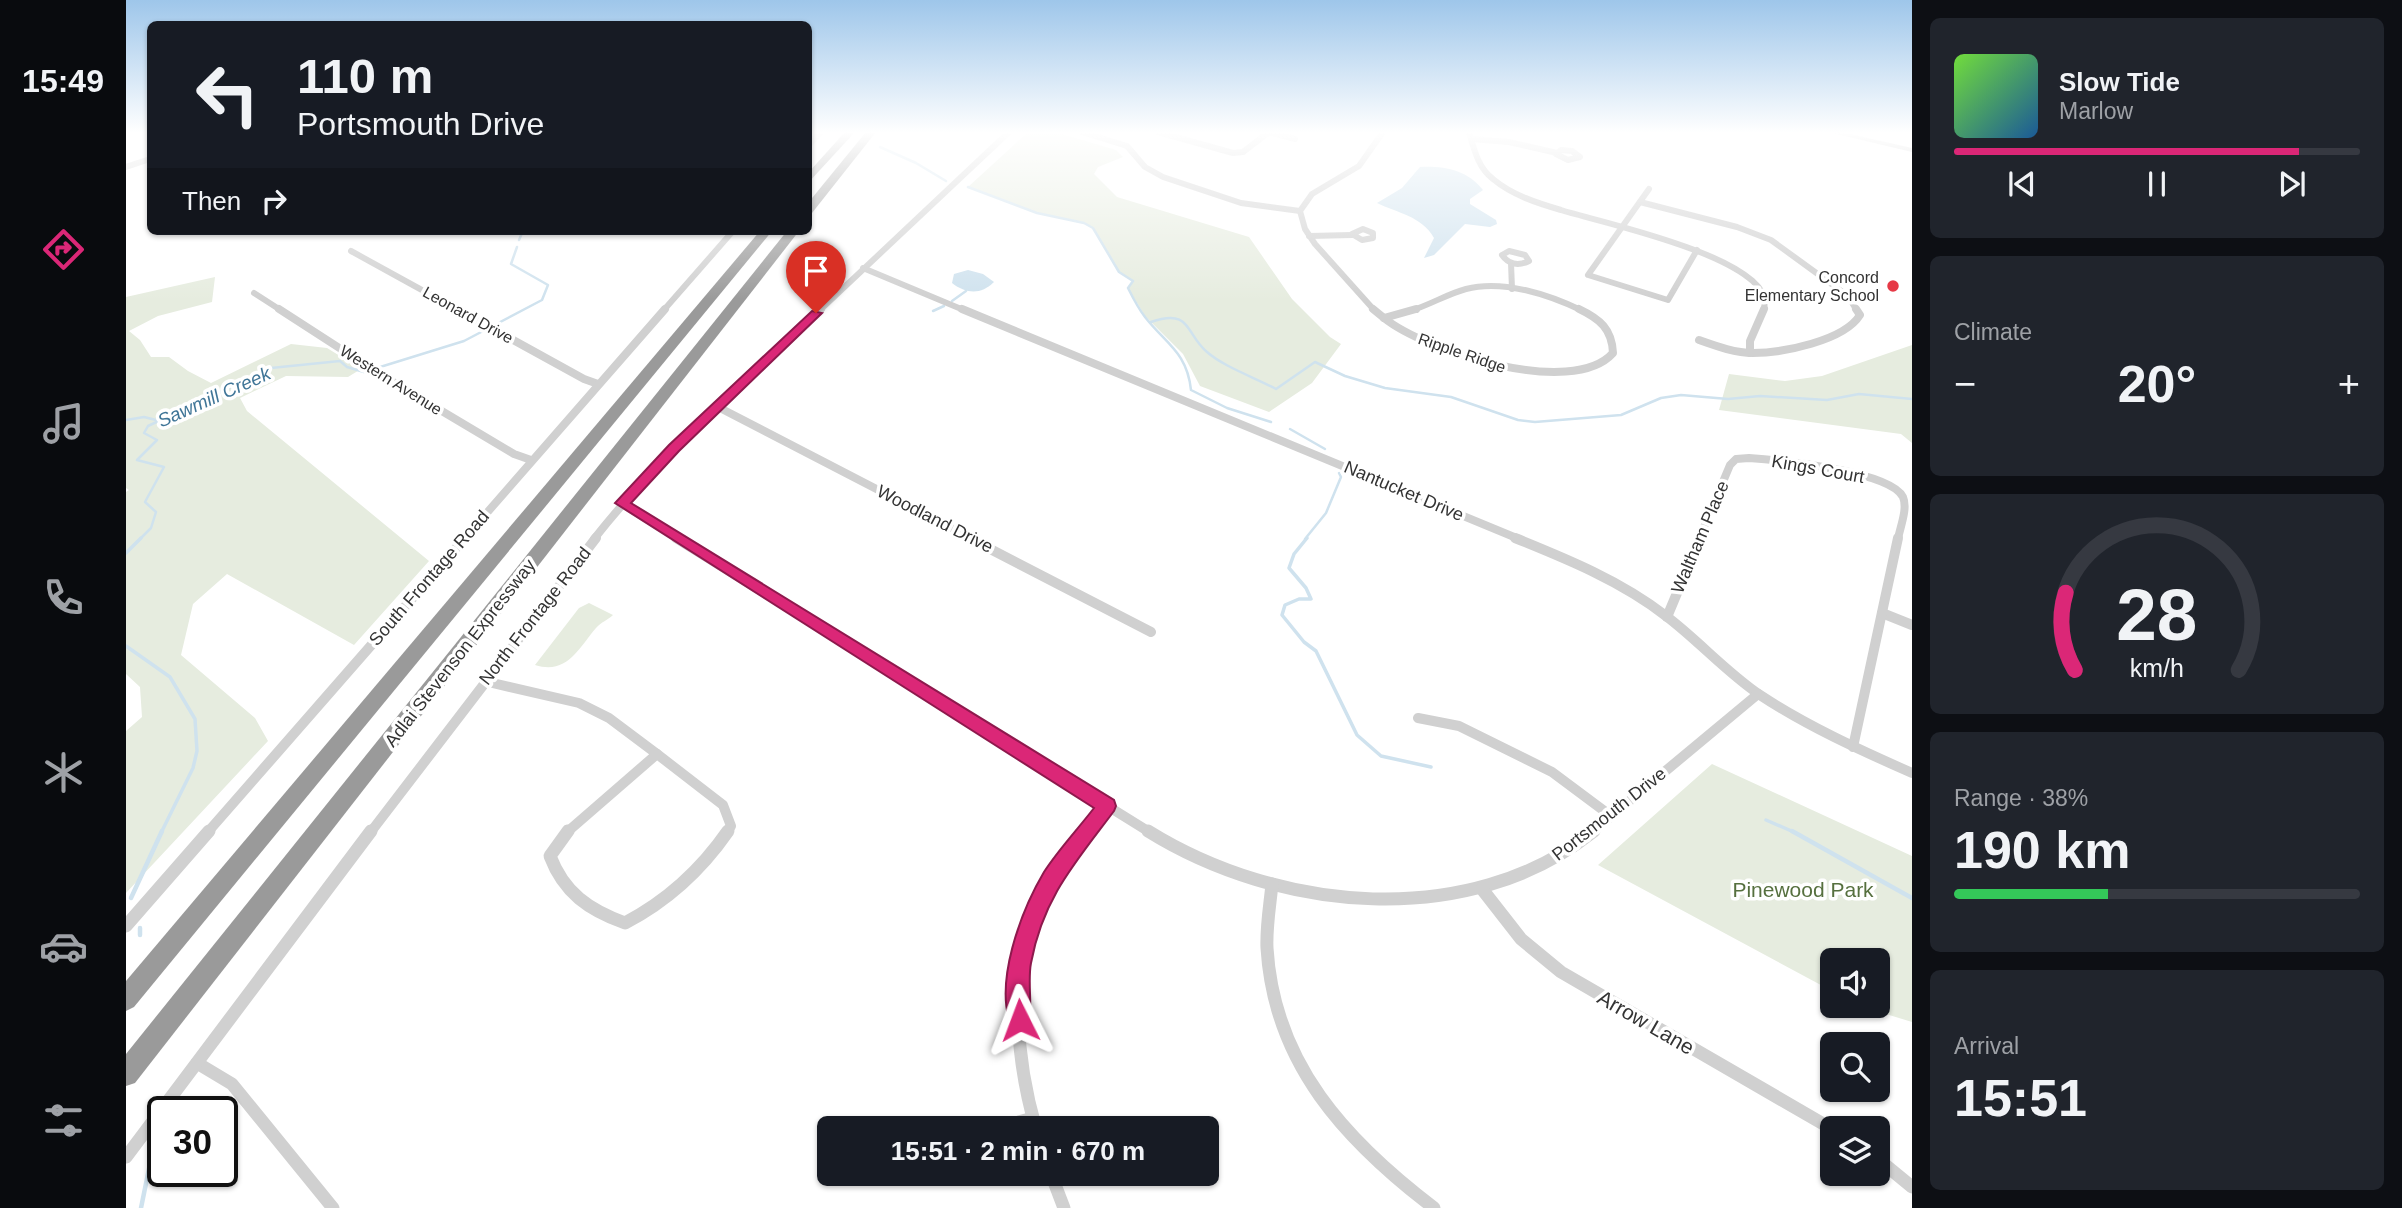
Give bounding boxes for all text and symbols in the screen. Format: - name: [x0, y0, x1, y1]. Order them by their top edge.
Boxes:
- icon: left: [182, 49, 273, 140]
- text: 110 m: [297, 49, 433, 103]
- text: 15:49: [22, 63, 104, 99]
- text: Slow Tide: [2059, 67, 2180, 97]
- text: Marlow: [2059, 98, 2133, 124]
- text: Portsmouth Drive: [297, 106, 544, 142]
- icon: previous: [2003, 165, 2041, 203]
- icon: pause: [2138, 165, 2176, 203]
- icon: next: [2273, 165, 2311, 203]
- icon: right: [255, 182, 293, 220]
- text: Then: [182, 186, 241, 216]
- icon: directions: [39, 225, 88, 274]
- pin: [786, 241, 846, 313]
- icon: arrive: [797, 252, 835, 290]
- place label: Concord Elementary School: [1745, 269, 1879, 304]
- marker: Concord Elementary School: [1885, 278, 1901, 294]
- street label: Leonard Drive: [420, 283, 516, 347]
- text: Climate: [1954, 319, 2032, 345]
- street label: Ripple Ridge: [1416, 330, 1508, 376]
- street label: Western Avenue: [337, 342, 445, 418]
- text: 20°: [2118, 355, 2196, 413]
- water label: Sawmill Creek: [154, 362, 275, 431]
- text: −: [1954, 363, 1976, 405]
- text: +: [2338, 363, 2360, 405]
- icon: music: [39, 399, 88, 448]
- street label: Kings Court: [1770, 451, 1866, 487]
- street label: Nantucket Drive: [1341, 457, 1467, 525]
- street label: Waltham Place: [1667, 478, 1733, 596]
- street label: Woodland Drive: [874, 481, 996, 557]
- street label: South Frontage Road: [365, 506, 493, 650]
- street label: North Frontage Road: [475, 543, 595, 689]
- street label: Adlai Stevenson Expressway: [381, 555, 539, 751]
- icon: phone: [39, 573, 88, 622]
- text: 28: [2117, 574, 2197, 655]
- text: km/h: [2130, 654, 2184, 682]
- icon: climate: [39, 748, 88, 797]
- street label: Portsmouth Drive: [1548, 763, 1670, 865]
- text: Range · 38%: [1954, 785, 2088, 811]
- text: 190 km: [1954, 821, 2130, 879]
- park label: Pinewood Park: [1732, 878, 1874, 901]
- icon: car: [39, 922, 88, 971]
- map controls: [1820, 948, 1890, 1186]
- button: sound: [1820, 948, 1890, 1018]
- position arrow: [983, 983, 1057, 1057]
- street label: Arrow Lane: [1594, 985, 1698, 1059]
- button: search: [1820, 1032, 1890, 1102]
- text: Arrival: [1954, 1033, 2019, 1059]
- text: 15:51: [1954, 1069, 2087, 1127]
- icon: filters: [39, 1096, 88, 1145]
- speed limit sign: 30: [147, 1096, 238, 1187]
- button: layers: [1820, 1116, 1890, 1186]
- text: 15:51 · 2 min · 670 m: [891, 1136, 1145, 1166]

